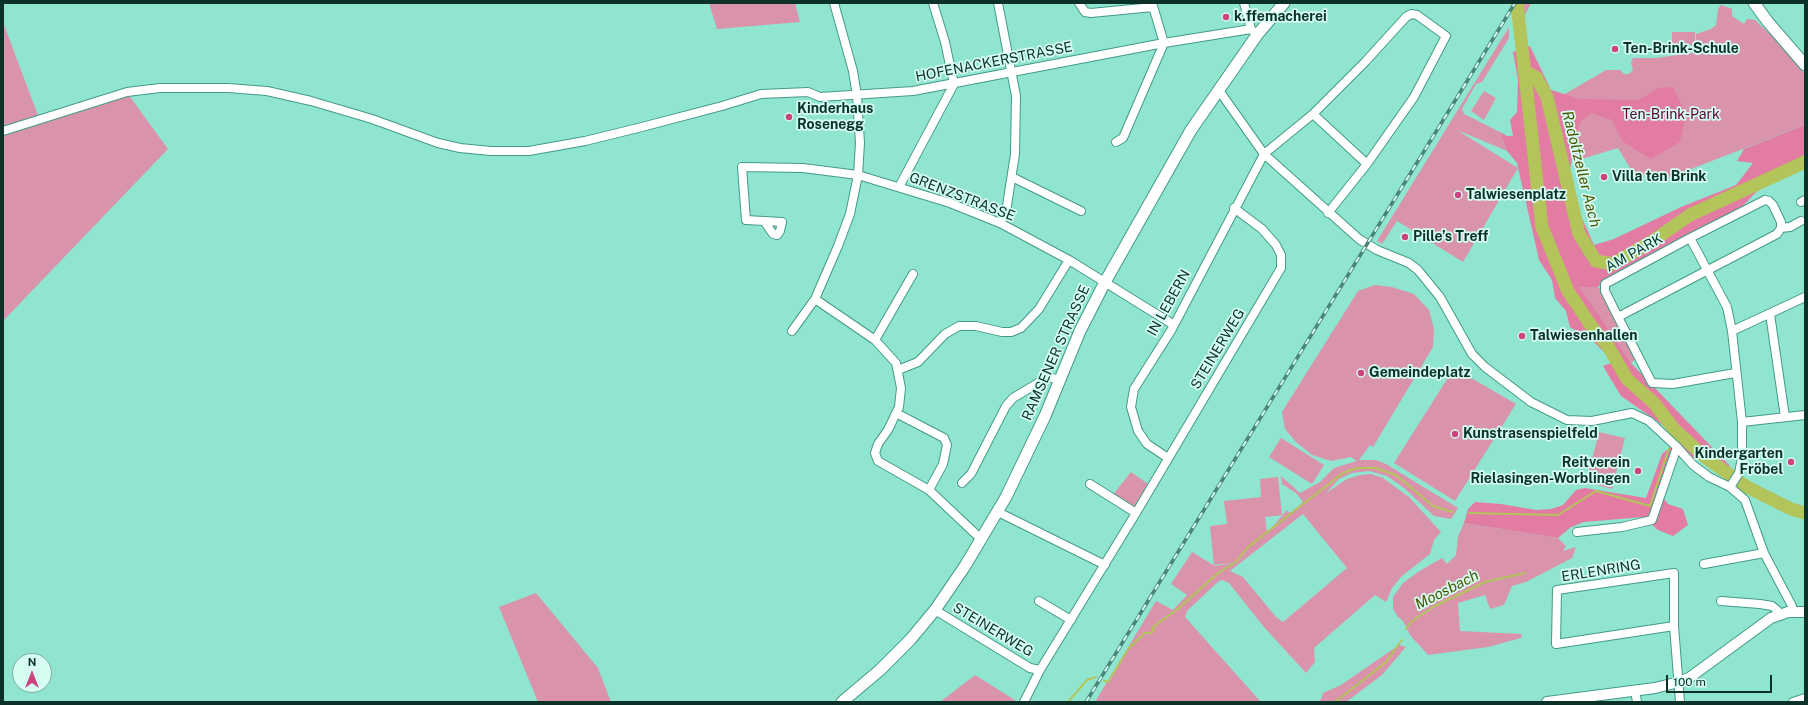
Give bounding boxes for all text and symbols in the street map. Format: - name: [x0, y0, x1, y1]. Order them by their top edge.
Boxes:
- place label: k.ffemacherei: [1234, 9, 1327, 25]
- marker: k.ffemacherei: [1221, 12, 1231, 22]
- street label: HOFENACKERSTRASSE: [914, 39, 1074, 85]
- place label: Ten-Brink-Schule: [1623, 41, 1739, 57]
- marker: Ten-Brink-Schule: [1610, 44, 1620, 54]
- place label: Kinderhaus Rosenegg: [797, 101, 873, 134]
- park label: Ten-Brink-Park: [1622, 107, 1720, 123]
- water label: Radolfzeller Aach: [1558, 109, 1604, 229]
- marker: Kinderhaus Rosenegg: [784, 112, 794, 122]
- street label: GRENZSTRASSE: [907, 169, 1017, 225]
- place label: Villa ten Brink: [1612, 169, 1706, 185]
- marker: Villa ten Brink: [1599, 172, 1609, 182]
- place label: Talwiesenplatz: [1466, 187, 1566, 203]
- marker: Talwiesenplatz: [1453, 190, 1463, 200]
- place label: Pille’s Treff: [1413, 229, 1488, 245]
- street label: AM PARK: [1602, 230, 1666, 276]
- marker: Pille’s Treff: [1400, 232, 1410, 242]
- street label: IN LEBERN: [1144, 267, 1194, 339]
- street label: RAMSENER STRASSE: [1019, 283, 1093, 423]
- street label: STEINERWEG: [1187, 306, 1249, 392]
- place label: Talwiesenhallen: [1530, 328, 1638, 344]
- marker: Talwiesenhallen: [1517, 331, 1527, 341]
- place label: Gemeindeplatz: [1369, 365, 1470, 381]
- marker: Gemeindeplatz: [1356, 368, 1366, 378]
- place label: Kunstrasenspielfeld: [1463, 426, 1598, 442]
- marker: Kunstrasenspielfeld: [1450, 429, 1460, 439]
- place label: Kindergarten Fröbel: [1694, 446, 1783, 478]
- place label: Reitverein Rielasingen-Worblingen: [1470, 455, 1630, 488]
- marker: Kindergarten Fröbel: [1786, 457, 1796, 467]
- marker: Reitverein Rielasingen-Worblingen: [1633, 466, 1643, 476]
- street label: ERLENRING: [1560, 556, 1642, 586]
- water label: Moosbach: [1412, 566, 1482, 614]
- street label: STEINERWEG: [950, 599, 1036, 661]
- north arrow: [12, 653, 52, 693]
- text: N: [28, 656, 36, 668]
- scale bar: [1668, 667, 1774, 693]
- text: 100 m: [1673, 675, 1706, 689]

